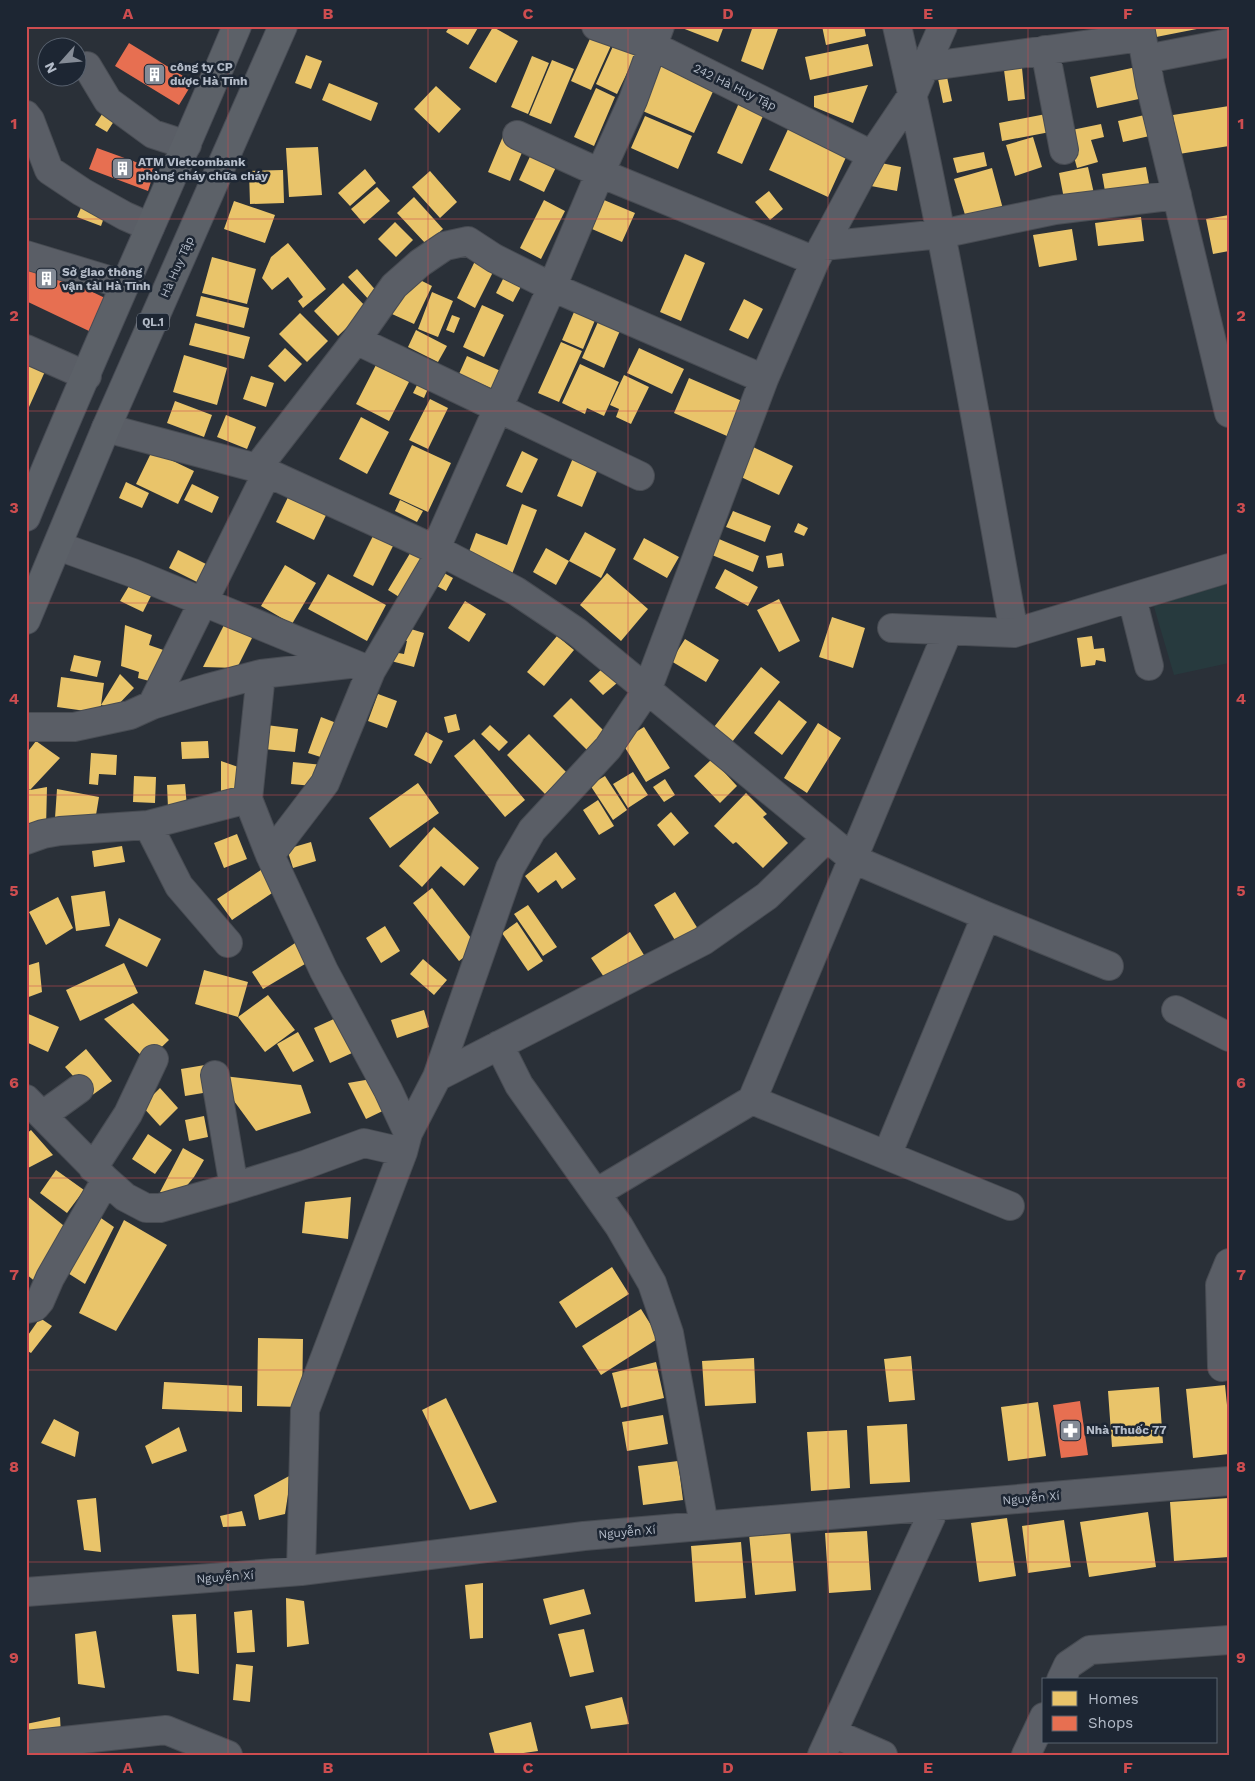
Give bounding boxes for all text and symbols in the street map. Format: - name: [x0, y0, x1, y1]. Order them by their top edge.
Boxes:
- text: A: [123, 4, 134, 23]
- text: B: [323, 4, 334, 23]
- text: C: [523, 4, 534, 23]
- text: D: [722, 4, 734, 23]
- text: E: [923, 4, 933, 23]
- text: F: [1123, 4, 1133, 23]
- north arrow: [38, 38, 88, 88]
- text: N: [41, 60, 60, 76]
- place label: công ty CP dược Hà Tĩnh: [170, 60, 248, 88]
- street label: 242 Hà Huy Tập: [691, 61, 779, 113]
- building icon: công ty CP dược Hà Tĩnh: [142, 62, 166, 86]
- text: 1: [11, 114, 17, 133]
- text: 1: [1238, 114, 1244, 133]
- place label: ATM Vietcombank phòng cháy chữa cháy: [138, 155, 268, 183]
- building icon: ATM Vietcombank phòng cháy chữa cháy: [110, 157, 134, 181]
- street label: Hà Huy Tập: [157, 234, 197, 300]
- place label: Sở giao thông vận tải Hà Tĩnh: [61, 265, 151, 293]
- building icon: Sở giao thông vận tải Hà Tĩnh: [34, 267, 58, 291]
- text: 2: [9, 306, 19, 325]
- text: 2: [1236, 306, 1246, 325]
- road number: QL.1: [137, 314, 169, 331]
- text: 3: [9, 498, 19, 517]
- text: 3: [1236, 498, 1246, 517]
- text: 4: [9, 689, 19, 708]
- text: 4: [1236, 689, 1246, 708]
- text: 5: [9, 881, 19, 900]
- text: 5: [1236, 881, 1246, 900]
- text: 6: [9, 1073, 19, 1092]
- text: 6: [1236, 1073, 1246, 1092]
- text: 7: [9, 1265, 19, 1284]
- text: 7: [1236, 1265, 1246, 1284]
- pharmacy icon: Nhà Thuốc 77: [1058, 1418, 1082, 1442]
- place label: Nhà Thuốc 77: [1086, 1423, 1167, 1437]
- text: 8: [9, 1457, 19, 1476]
- text: 8: [1236, 1457, 1246, 1476]
- street label: Nguyễn Xí: [1002, 1489, 1060, 1507]
- street label: Nguyễn Xí: [598, 1523, 656, 1541]
- street label: Nguyễn Xí: [196, 1568, 254, 1586]
- text: 9: [9, 1648, 19, 1667]
- text: 9: [1236, 1648, 1246, 1667]
- legend: [1042, 1678, 1218, 1744]
- text: Homes: [1088, 1690, 1139, 1708]
- text: Shops: [1088, 1714, 1133, 1732]
- text: A: [123, 1758, 134, 1777]
- text: B: [323, 1758, 334, 1777]
- text: C: [523, 1758, 534, 1777]
- text: D: [722, 1758, 734, 1777]
- text: E: [923, 1758, 933, 1777]
- text: F: [1123, 1758, 1133, 1777]

